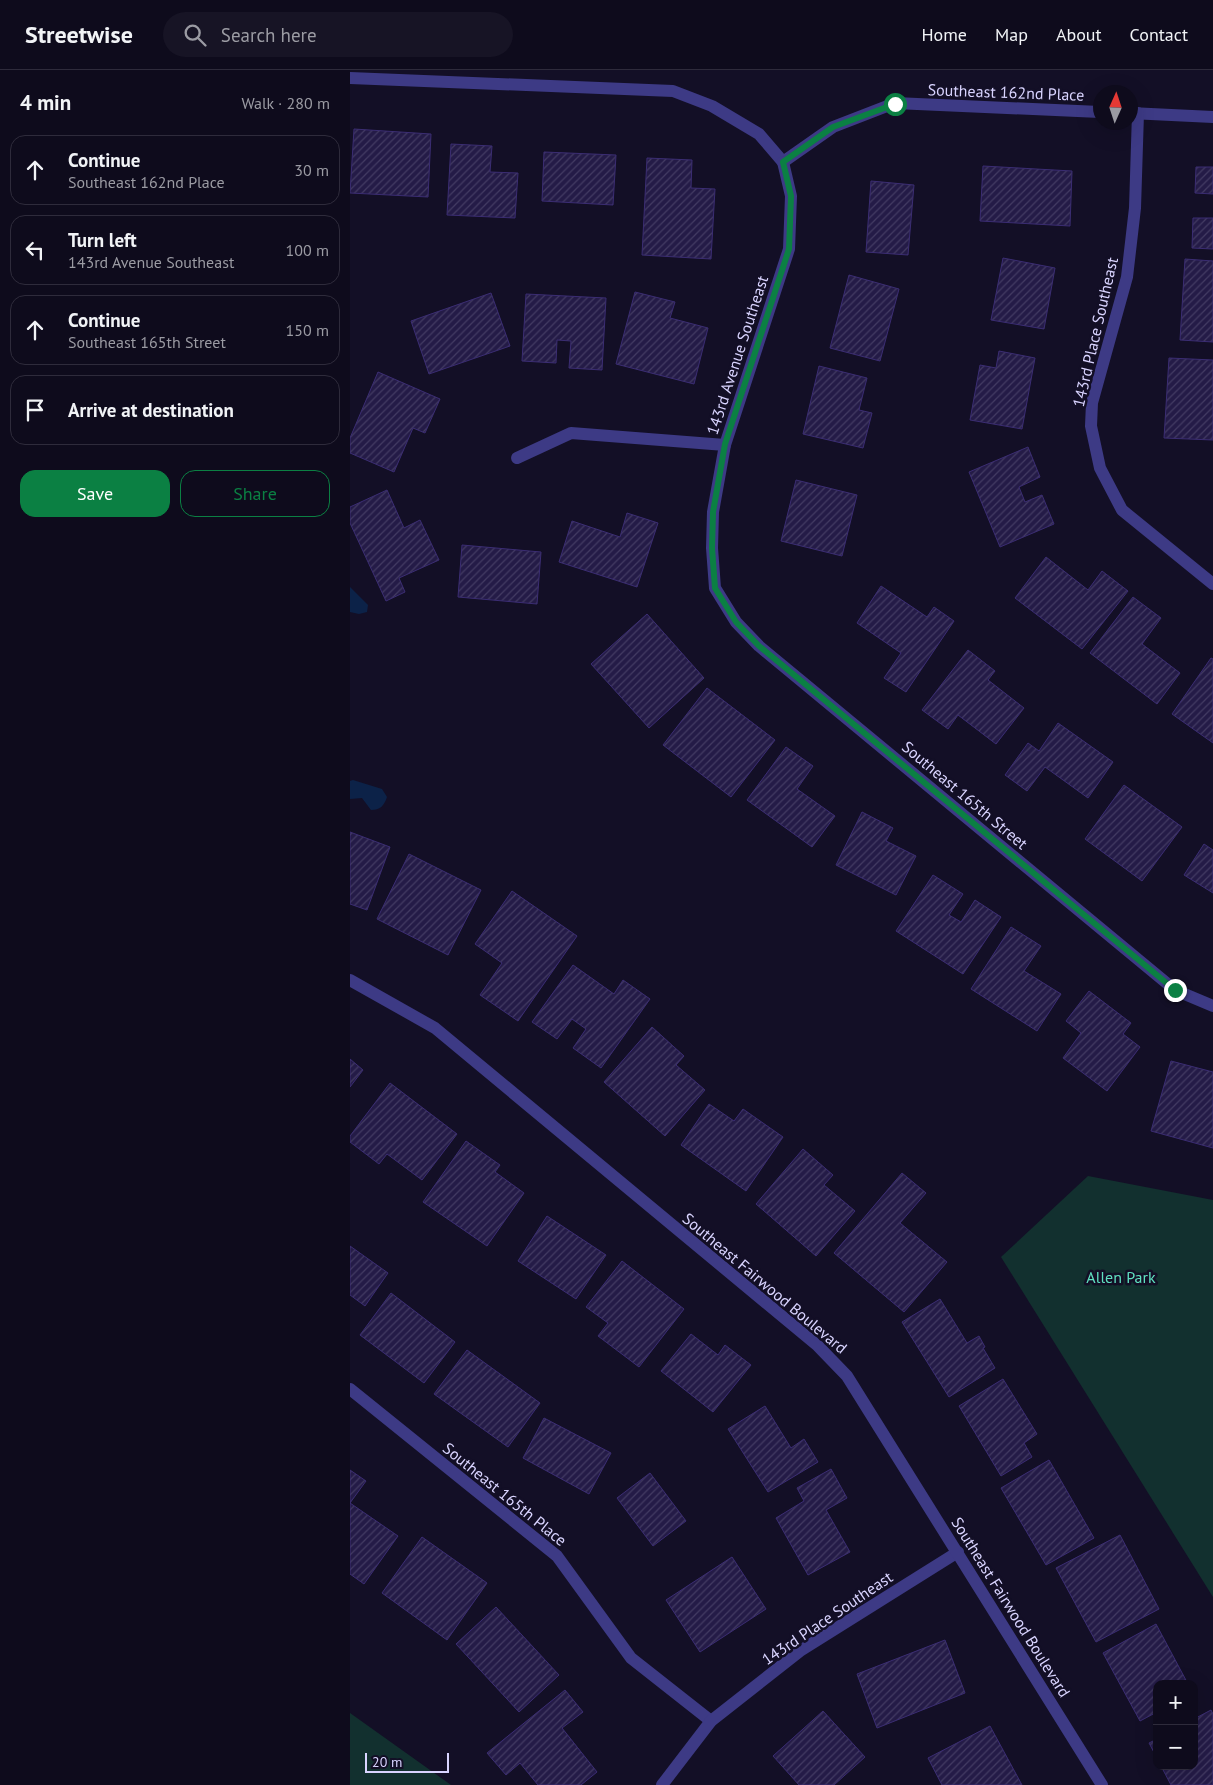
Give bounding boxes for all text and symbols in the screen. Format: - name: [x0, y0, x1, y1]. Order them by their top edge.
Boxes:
- search box: [163, 12, 513, 57]
- text: Streetwise: [25, 19, 133, 50]
- icon: search: [181, 21, 209, 49]
- text: Search here: [221, 23, 317, 47]
- text: Home: [921, 23, 967, 46]
- text: Map: [995, 23, 1028, 46]
- text: About: [1056, 23, 1102, 46]
- text: Contact: [1130, 23, 1188, 46]
- street label: Southeast 162nd Place: [927, 79, 1085, 105]
- north arrow: [1093, 85, 1138, 130]
- text: 4 min: [20, 89, 71, 116]
- text: Walk · 280 m: [241, 93, 330, 113]
- route start: [884, 93, 907, 116]
- text: Continue: [68, 148, 140, 172]
- icon: ahead: [21, 156, 49, 184]
- text: 30 m: [294, 160, 329, 180]
- text: Southeast 162nd Place: [68, 172, 225, 192]
- text: Turn left: [68, 228, 137, 252]
- icon: left: [21, 236, 49, 264]
- text: 100 m: [286, 240, 329, 260]
- text: 143rd Avenue Southeast: [68, 252, 234, 272]
- street label: 143rd Place Southeast: [1068, 254, 1122, 409]
- street label: 143rd Avenue Southeast: [702, 272, 772, 437]
- text: Continue: [68, 308, 140, 332]
- icon: ahead: [21, 316, 49, 344]
- text: 150 m: [286, 320, 329, 340]
- text: Southeast 165th Street: [68, 332, 226, 352]
- icon: arrive: [21, 396, 49, 424]
- text: Arrive at destination: [68, 398, 234, 422]
- button: Save: [20, 470, 170, 517]
- button: Share: [180, 470, 330, 517]
- street label: Southeast 165th Street: [898, 737, 1032, 854]
- route end: [1164, 979, 1187, 1002]
- street label: Southeast Fairwood Boulevard: [679, 1208, 851, 1358]
- park label: Allen Park: [1086, 1267, 1156, 1287]
- street label: Southeast 165th Place: [439, 1438, 571, 1550]
- street label: Southeast Fairwood Boulevard: [947, 1513, 1075, 1701]
- street label: 143rd Place Southeast: [758, 1567, 897, 1669]
- map controls: [1153, 1680, 1198, 1770]
- button: +: [1153, 1680, 1198, 1725]
- button: −: [1153, 1725, 1198, 1770]
- scale bar: [365, 1750, 449, 1773]
- text: 20 m: [372, 1753, 402, 1771]

